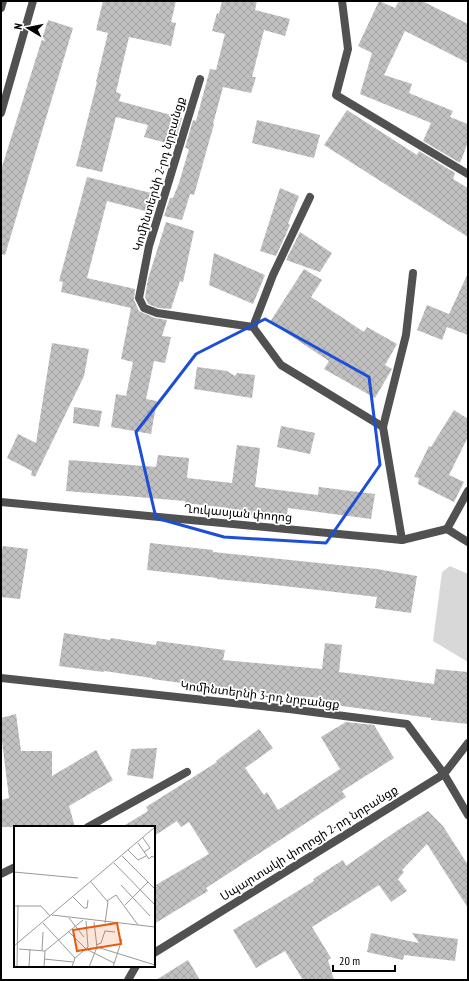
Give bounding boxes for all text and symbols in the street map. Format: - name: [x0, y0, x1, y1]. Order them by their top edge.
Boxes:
- north arrow: [8, 8, 48, 48]
- text: N: [11, 22, 26, 30]
- street label: Կոմինտերնի 2-րդ նրբանցք: [129, 95, 188, 253]
- street label: Ղուկասյան փողոց: [183, 500, 293, 525]
- street label: Կոմինտերնի 3-րդ նրբանցք: [180, 677, 340, 712]
- street label: Սպարտակի փողոցի 2-րդ նրբանցք: [217, 781, 400, 904]
- inset map: [14, 826, 155, 967]
- scale bar: [333, 947, 395, 973]
- text: 20 m: [339, 953, 360, 968]

